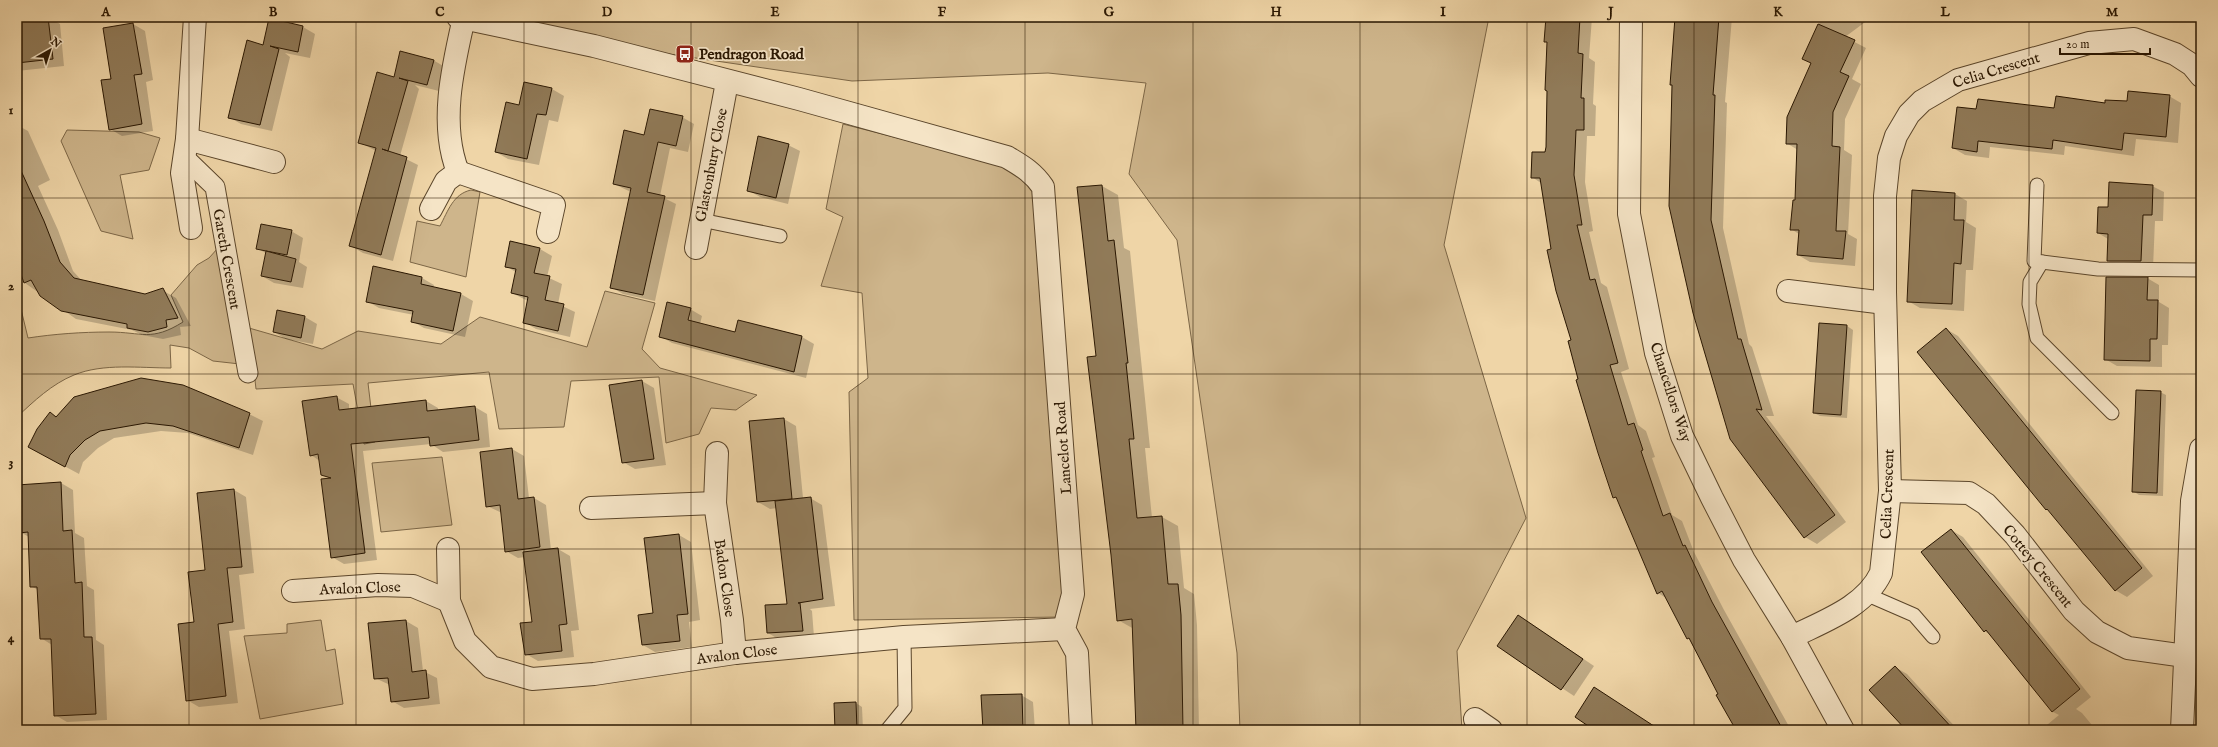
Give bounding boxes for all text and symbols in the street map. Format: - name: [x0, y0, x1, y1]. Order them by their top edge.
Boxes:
- text: A: [101, 4, 112, 21]
- text: B: [269, 4, 278, 21]
- text: C: [435, 4, 445, 21]
- text: D: [602, 4, 613, 21]
- text: E: [770, 4, 780, 21]
- text: F: [938, 4, 947, 21]
- text: G: [1104, 4, 1115, 21]
- text: H: [1270, 4, 1282, 21]
- text: I: [1440, 4, 1446, 21]
- text: J: [1606, 4, 1614, 21]
- text: K: [1773, 4, 1783, 21]
- text: L: [1939, 4, 1950, 21]
- text: M: [2106, 4, 2119, 21]
- north arrow: [30, 30, 70, 70]
- scale bar: [2060, 30, 2150, 56]
- text: N: [47, 34, 64, 52]
- text: 20 m: [2066, 37, 2089, 52]
- bus stop icon: Pendragon Road: [674, 43, 696, 65]
- place label: Pendragon Road: [699, 45, 805, 64]
- street label: Celia Crescent: [1950, 48, 2042, 93]
- text: 1: [9, 102, 14, 119]
- street label: Glastonbury Close: [691, 106, 732, 224]
- street label: Gareth Crescent: [208, 207, 245, 311]
- text: 2: [8, 278, 14, 295]
- street label: Chancellors Way: [1645, 340, 1696, 445]
- street label: Lancelot Road: [1051, 400, 1076, 495]
- street label: Celia Crescent: [1876, 449, 1899, 539]
- text: 3: [9, 454, 14, 471]
- street label: Cottey Crescent: [1998, 521, 2077, 612]
- street label: Badon Close: [710, 538, 739, 618]
- street label: Avalon Close: [318, 578, 401, 599]
- text: 4: [8, 630, 15, 647]
- street label: Avalon Close: [695, 640, 779, 669]

